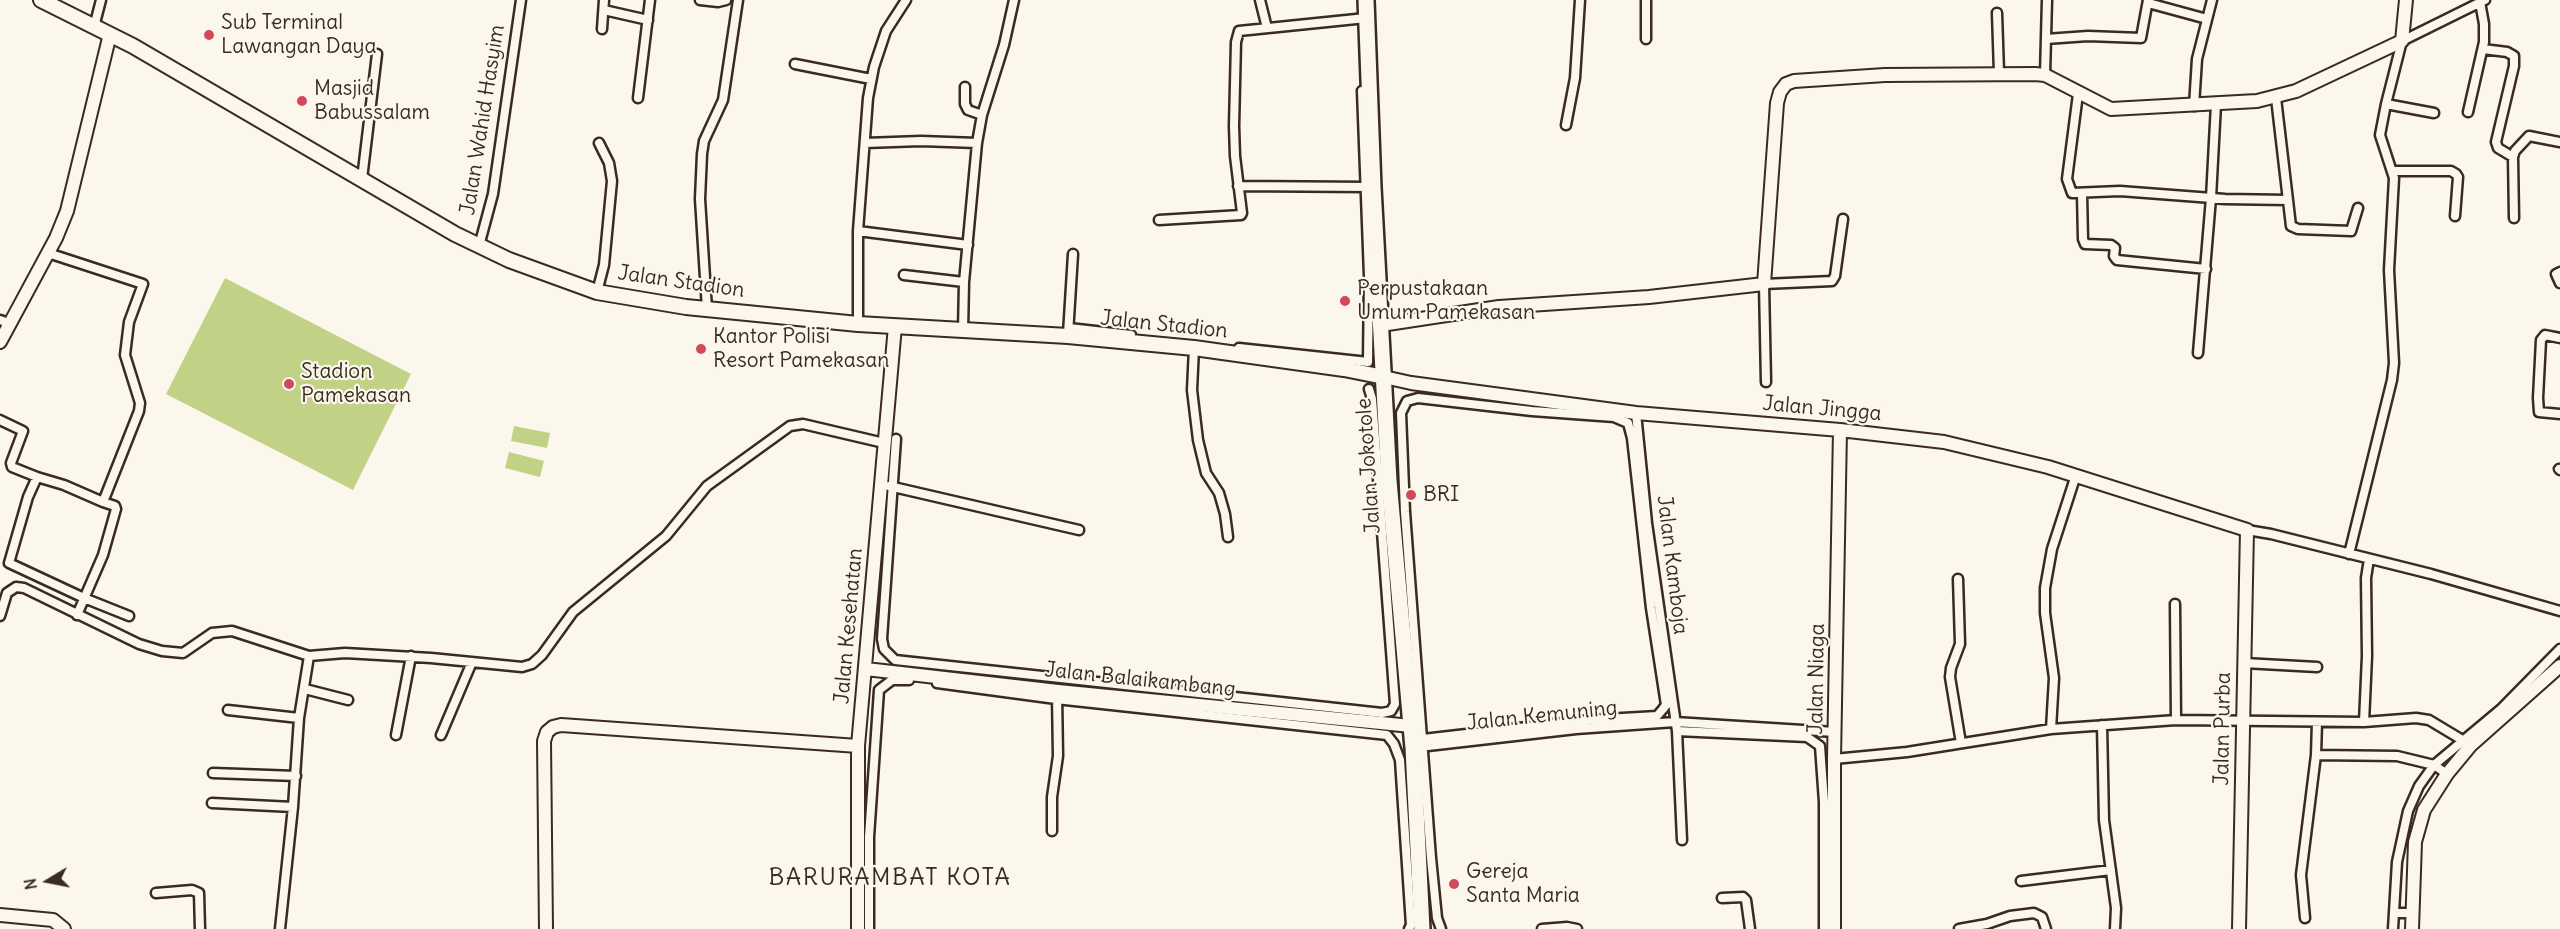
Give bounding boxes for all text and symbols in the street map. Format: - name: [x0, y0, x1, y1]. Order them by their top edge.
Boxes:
- place label: Sub Terminal Lawangan Daya: [221, 10, 376, 60]
- street label: Jalan Wahid Hasyim: [455, 23, 511, 217]
- marker: Sub Terminal Lawangan Daya: [202, 28, 216, 42]
- place label: Masjid Babussalam: [314, 76, 430, 126]
- marker: Masjid Babussalam: [295, 94, 309, 108]
- street label: Jalan Stadion: [616, 261, 746, 303]
- place label: Perpustakaan Umum Pamekasan: [1357, 276, 1535, 326]
- marker: Perpustakaan Umum Pamekasan: [1338, 294, 1352, 308]
- street label: Jalan Stadion: [1099, 306, 1229, 344]
- place label: Kantor Polisi Resort Pamekasan: [713, 324, 889, 374]
- marker: Kantor Polisi Resort Pamekasan: [694, 342, 708, 356]
- place label: Stadion Pamekasan: [301, 359, 411, 409]
- marker: Stadion Pamekasan: [282, 377, 296, 391]
- street label: Jalan Jingga: [1761, 391, 1883, 427]
- street label: Jalan Jokotole: [1352, 397, 1386, 535]
- place label: BRI: [1423, 482, 1459, 508]
- marker: BRI: [1404, 488, 1418, 502]
- street label: Jalan Kamboja: [1651, 494, 1693, 636]
- street label: Jalan Kesehatan: [830, 547, 868, 705]
- street label: Jalan Niaga: [1803, 623, 1831, 735]
- street label: Jalan Balaikambang: [1043, 657, 1237, 703]
- street label: Jalan Purba: [2209, 672, 2237, 786]
- street label: Jalan Kemuning: [1465, 696, 1619, 736]
- north arrow: [18, 851, 78, 911]
- place label: Gereja Santa Maria: [1466, 859, 1580, 909]
- district label: BARURAMBAT KOTA: [769, 864, 1011, 892]
- text: N: [19, 877, 41, 891]
- marker: Gereja Santa Maria: [1447, 877, 1461, 891]

